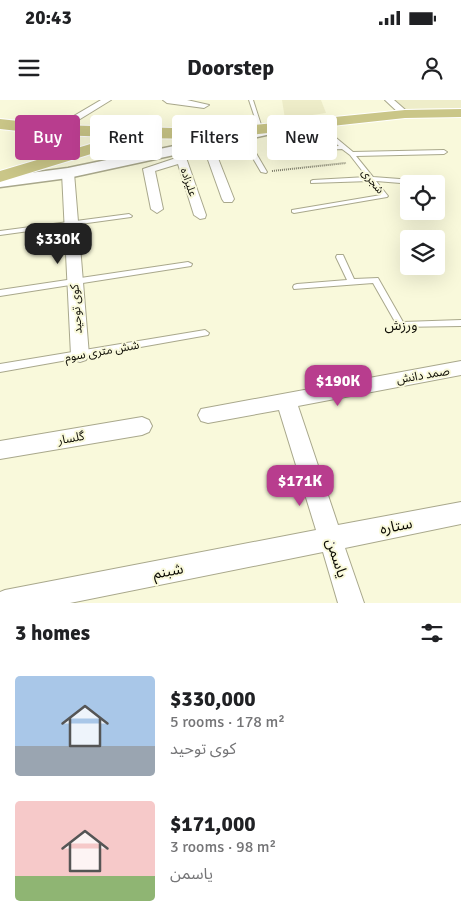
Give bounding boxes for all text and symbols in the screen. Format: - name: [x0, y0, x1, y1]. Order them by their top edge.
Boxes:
- text: 20:43: [25, 6, 72, 30]
- icon: menu: [15, 54, 43, 82]
- text: Doorstep: [187, 54, 274, 81]
- icon: person: [418, 54, 446, 82]
- chip: Buy: [15, 115, 80, 160]
- chip: Rent: [90, 115, 162, 160]
- chip: Filters: [172, 115, 257, 160]
- chip: New: [267, 115, 337, 160]
- street label: علیزاده: [178, 166, 200, 199]
- street label: شجری: [359, 166, 387, 197]
- map controls: [400, 175, 445, 275]
- button: locate: [400, 175, 445, 220]
- pin: $330K: [23, 222, 93, 265]
- text: $330K: [36, 229, 80, 249]
- button: layers: [400, 230, 445, 275]
- street label: کوی توحید: [67, 283, 86, 334]
- district label: ورزش: [384, 317, 418, 334]
- street label: شش متری سوم: [64, 338, 141, 366]
- street label: صمد دانش: [395, 363, 451, 388]
- pin: $190K: [303, 364, 373, 407]
- text: $190K: [316, 371, 360, 391]
- street label: گلسار: [56, 429, 87, 448]
- pin: $171K: [265, 464, 335, 507]
- text: $171K: [278, 471, 322, 491]
- street label: ستاره: [378, 514, 414, 538]
- street label: یاسمن: [322, 536, 352, 580]
- street label: شبنم: [151, 559, 185, 585]
- icon: filters: [418, 619, 446, 647]
- text: 3 homes: [15, 620, 90, 646]
- text: $330,000: [170, 686, 256, 712]
- icon: home: [55, 696, 115, 756]
- text: 5 rooms · 178 m²: [170, 712, 285, 732]
- text: کوی توحید: [170, 739, 236, 759]
- text: $171,000: [170, 811, 256, 837]
- icon: home: [55, 821, 115, 881]
- text: 3 rooms · 98 m²: [170, 837, 276, 857]
- text: یاسمن: [170, 864, 213, 884]

